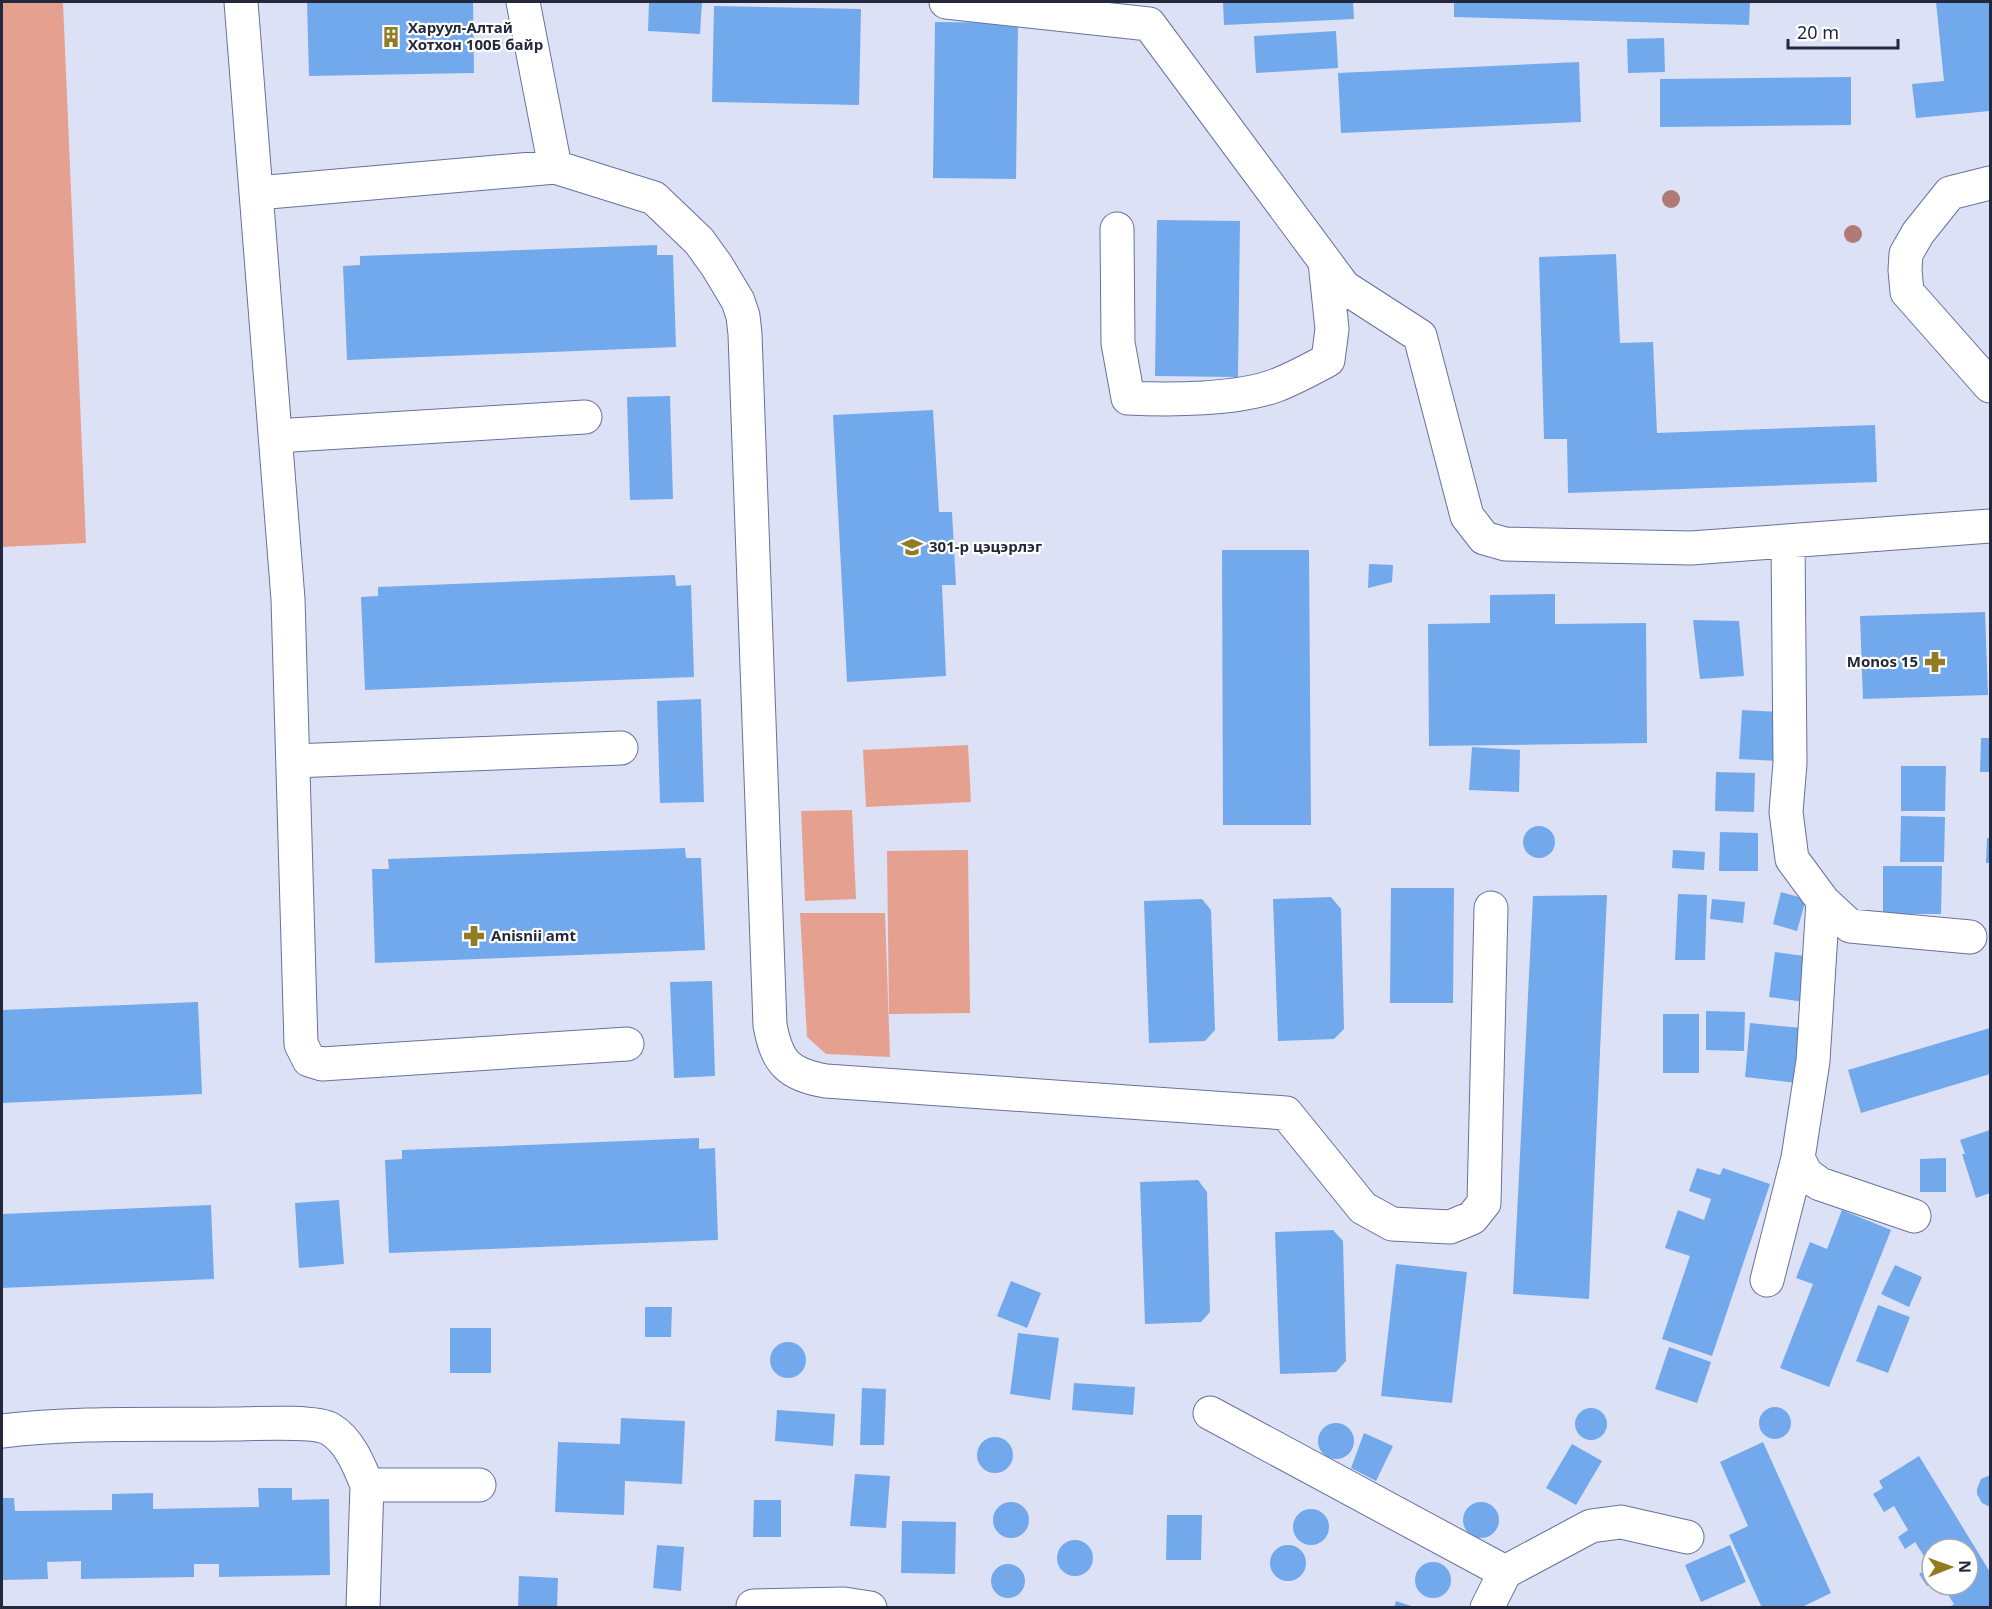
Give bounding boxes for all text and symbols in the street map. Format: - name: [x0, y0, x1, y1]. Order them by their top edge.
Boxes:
- scale bar: [1788, 12, 1898, 50]
- place label: Харуул-Алтай Хотхон 100Б байр: [408, 17, 543, 54]
- text: 20 m: [1797, 20, 1839, 44]
- building icon: Харуул-Алтай Хотхон 100Б байр: [379, 25, 403, 49]
- school or university icon: 301-р цэцэрлэг: [900, 535, 924, 559]
- place label: 301-р цэцэрлэг: [929, 536, 1042, 556]
- pharmacy icon: Monos 15: [1923, 650, 1947, 674]
- place label: Monos 15: [1847, 651, 1918, 671]
- pharmacy icon: Anisnii amt: [462, 924, 486, 948]
- place label: Anisnii amt: [491, 925, 576, 945]
- north arrow: [1920, 1537, 1980, 1597]
- text: N: [1954, 1560, 1976, 1573]

